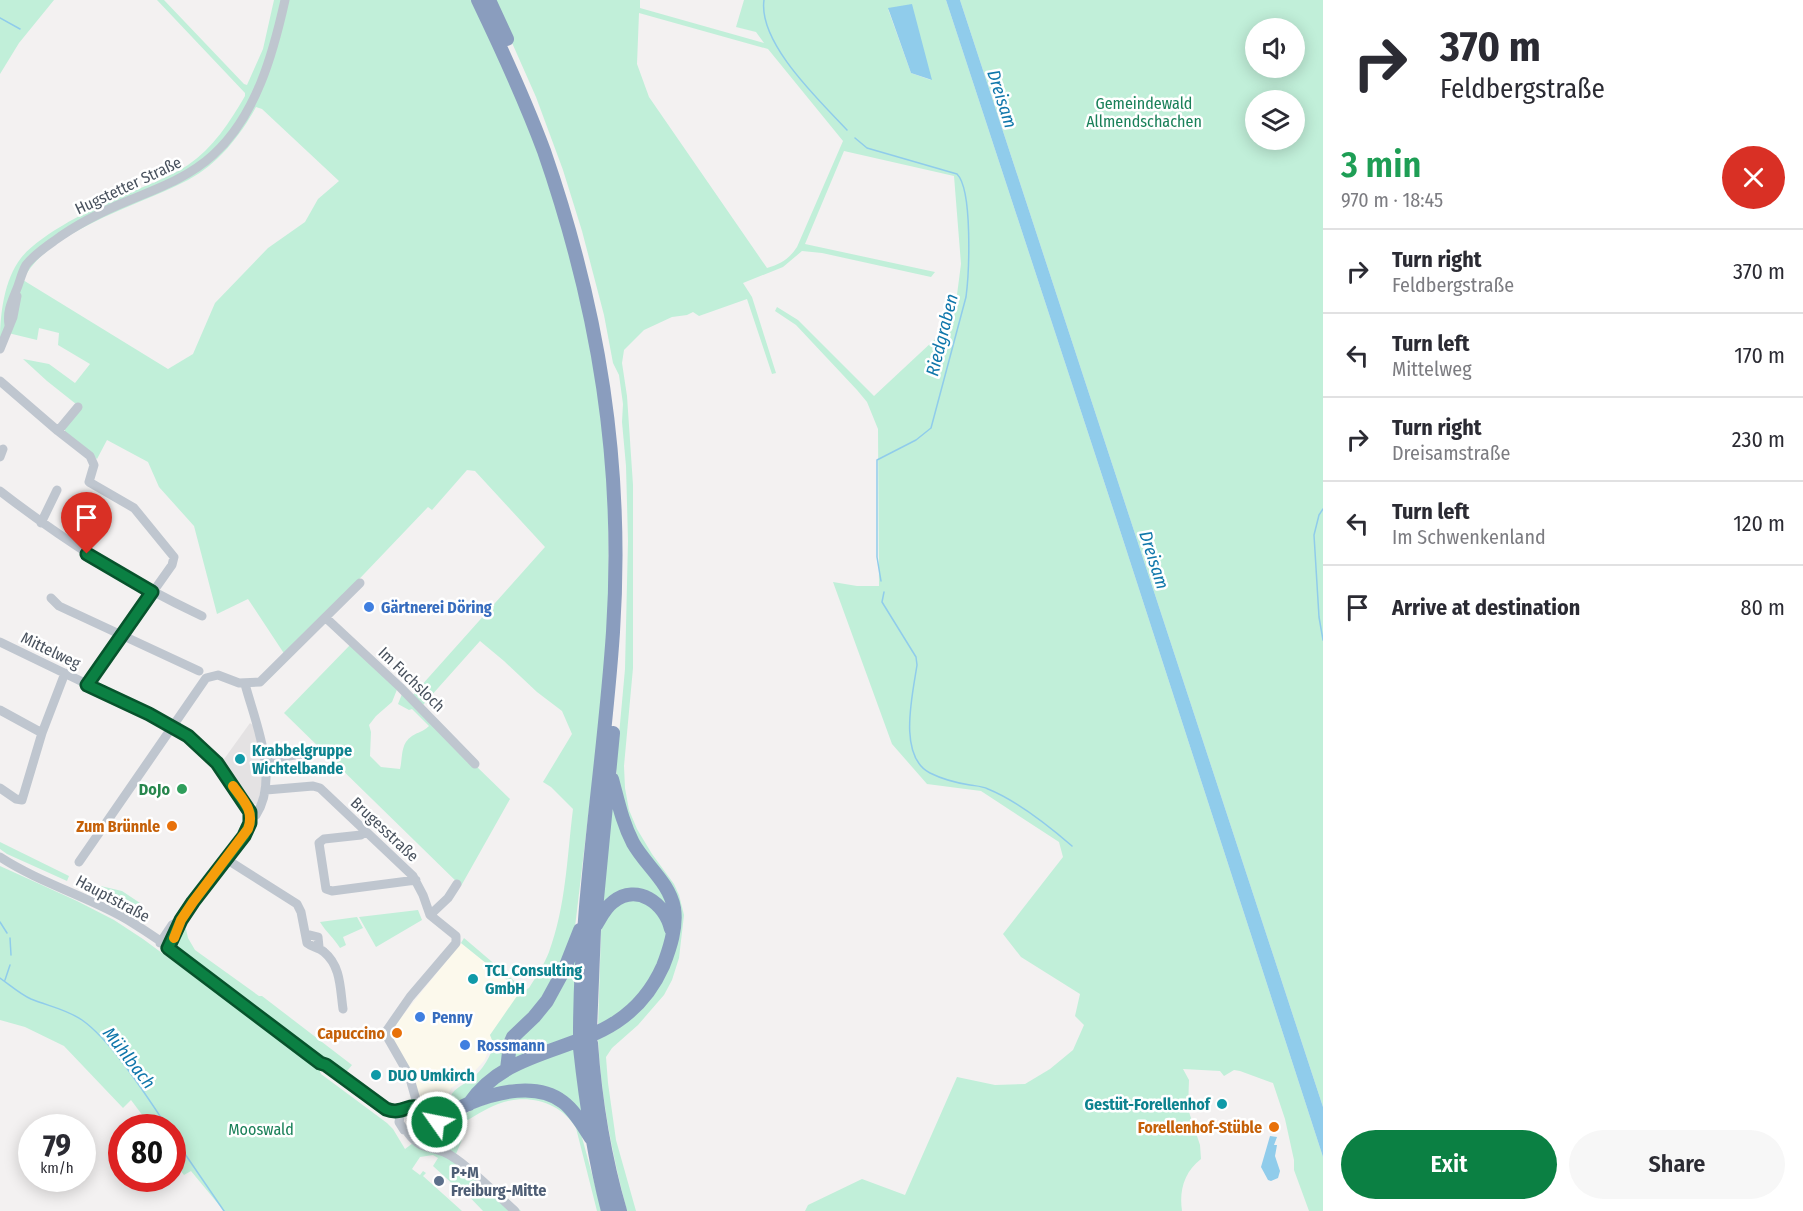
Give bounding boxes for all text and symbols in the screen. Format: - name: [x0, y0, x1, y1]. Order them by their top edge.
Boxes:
- map controls: [1245, 18, 1305, 150]
- button: sound: [1245, 18, 1305, 78]
- text: 370 m: [1440, 22, 1541, 72]
- icon: right: [1341, 24, 1419, 102]
- water label: Dreisam: [982, 67, 1022, 131]
- text: Feldbergstraße: [1440, 73, 1605, 105]
- button: layers: [1245, 90, 1305, 150]
- park label: Gemeindewald Allmendschachen: [1086, 94, 1202, 131]
- text: 3 min: [1341, 143, 1421, 187]
- button: close: [1722, 146, 1785, 209]
- street label: Hugstetter Straße: [72, 152, 185, 218]
- text: 970 m · 18:45: [1341, 188, 1443, 212]
- text: Turn right: [1392, 246, 1481, 273]
- icon: right: [1341, 255, 1374, 288]
- text: 370 m: [1733, 258, 1785, 285]
- text: Feldbergstraße: [1392, 273, 1514, 297]
- water label: Riedgraben: [921, 291, 963, 379]
- text: Turn left: [1392, 330, 1470, 357]
- icon: left: [1341, 339, 1374, 372]
- text: 170 m: [1734, 342, 1785, 369]
- text: Mittelweg: [1392, 357, 1472, 381]
- text: Turn right: [1392, 414, 1481, 441]
- icon: right: [1341, 423, 1374, 456]
- text: 230 m: [1732, 426, 1785, 453]
- text: Dreisamstraße: [1392, 441, 1510, 465]
- pin: [61, 492, 112, 554]
- text: Turn left: [1392, 498, 1470, 525]
- icon: arrive: [70, 501, 103, 534]
- icon: left: [1341, 507, 1374, 540]
- text: 120 m: [1733, 510, 1785, 537]
- text: Im Schwenkenland: [1392, 525, 1546, 549]
- water label: Dreisam: [1134, 528, 1174, 592]
- icon: arrive: [1341, 591, 1374, 624]
- text: Arrive at destination: [1392, 594, 1580, 621]
- text: 80 m: [1740, 594, 1785, 621]
- place label: Gärtnerei Döring: [381, 598, 492, 617]
- marker: Gärtnerei Döring: [362, 600, 376, 614]
- street label: Mittelweg: [18, 628, 84, 673]
- street label: Im Fuchsloch: [374, 643, 449, 716]
- place label: Krabbelgruppe Wichtelbande: [252, 741, 352, 778]
- marker: Krabbelgruppe Wichtelbande: [233, 752, 247, 766]
- place label: DoJo: [139, 780, 170, 799]
- marker: DoJo: [175, 782, 189, 796]
- street label: Brugesstraße: [347, 793, 423, 866]
- place label: Zum Brünnle: [76, 817, 160, 836]
- marker: Zum Brünnle: [165, 819, 179, 833]
- street label: Hauptstraße: [72, 871, 153, 926]
- place label: TCL Consulting GmbH: [485, 961, 582, 998]
- marker: TCL Consulting GmbH: [466, 972, 480, 986]
- place label: Penny: [432, 1008, 473, 1027]
- marker: Penny: [413, 1010, 427, 1024]
- water label: Mühlbach: [98, 1023, 160, 1093]
- place label: Capuccino: [317, 1024, 385, 1043]
- marker: Capuccino: [390, 1026, 404, 1040]
- place label: Rossmann: [477, 1036, 545, 1055]
- marker: Rossmann: [458, 1038, 472, 1052]
- place label: DUO Umkirch: [388, 1066, 475, 1085]
- marker: DUO Umkirch: [369, 1068, 383, 1082]
- position arrow: [405, 1090, 469, 1154]
- place label: Gestüt-Forellenhof: [1085, 1095, 1212, 1114]
- marker: Gestüt-Forellenhof: [1215, 1097, 1229, 1111]
- speed limit sign: 80: [108, 1114, 186, 1192]
- place label: Forellenhof-Stüble: [1138, 1118, 1262, 1137]
- park label: Mooswald: [228, 1120, 294, 1139]
- marker: Forellenhof-Stüble: [1267, 1120, 1281, 1134]
- text: 79: [43, 1128, 71, 1164]
- button: Exit: [1341, 1130, 1557, 1199]
- button: Share: [1569, 1130, 1785, 1199]
- text: km/h: [40, 1159, 74, 1177]
- place label: P+M Freiburg-Mitte: [451, 1163, 546, 1200]
- marker: P+M Freiburg-Mitte: [432, 1174, 446, 1188]

